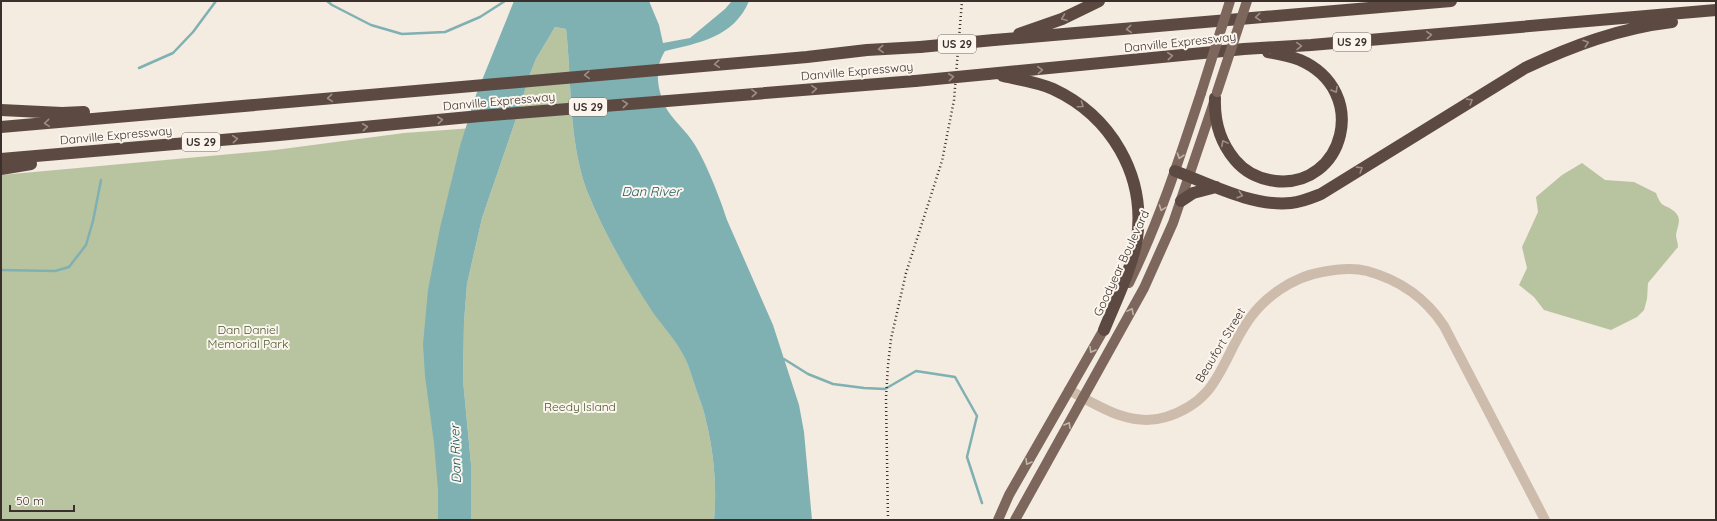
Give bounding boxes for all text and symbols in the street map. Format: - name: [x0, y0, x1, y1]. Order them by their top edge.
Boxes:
- one-way arrow: [1255, 12, 1262, 21]
- one-way arrow: [1060, 13, 1067, 21]
- one-way arrow: [1126, 24, 1132, 33]
- street label: Danville Expressway: [1123, 29, 1237, 55]
- one-way arrow: [1426, 31, 1432, 40]
- road number: US 29: [1333, 33, 1371, 51]
- road number: US 29: [938, 35, 976, 53]
- one-way arrow: [1582, 39, 1589, 47]
- one-way arrow: [1296, 42, 1302, 50]
- one-way arrow: [878, 45, 884, 54]
- one-way arrow: [1167, 52, 1173, 61]
- street label: Danville Expressway: [800, 59, 914, 83]
- one-way arrow: [714, 60, 720, 69]
- one-way arrow: [1037, 65, 1044, 74]
- one-way arrow: [584, 71, 590, 80]
- one-way arrow: [948, 73, 955, 82]
- one-way arrow: [811, 84, 817, 93]
- one-way arrow: [1330, 86, 1337, 93]
- street label: Danville Expressway: [442, 89, 556, 113]
- one-way arrow: [751, 89, 757, 98]
- one-way arrow: [327, 94, 333, 103]
- road number: US 29: [569, 98, 607, 116]
- one-way arrow: [1466, 98, 1473, 106]
- one-way arrow: [622, 100, 628, 109]
- one-way arrow: [1076, 100, 1083, 107]
- one-way arrow: [437, 115, 443, 124]
- one-way arrow: [44, 118, 50, 127]
- street label: Danville Expressway: [59, 123, 173, 147]
- one-way arrow: [362, 123, 368, 132]
- road number: US 29: [182, 133, 220, 151]
- one-way arrow: [232, 134, 238, 143]
- one-way arrow: [1221, 140, 1229, 147]
- one-way arrow: [1176, 153, 1185, 160]
- one-way arrow: [1356, 167, 1363, 174]
- water label: Dan River: [622, 183, 682, 199]
- one-way arrow: [1236, 190, 1243, 199]
- one-way arrow: [1158, 204, 1166, 211]
- street label: Goodyear Boulevard: [1090, 208, 1152, 318]
- street label: Beaufort Street: [1192, 305, 1248, 385]
- one-way arrow: [1127, 308, 1134, 315]
- park label: Dan Daniel Memorial Park: [208, 322, 288, 351]
- one-way arrow: [1090, 345, 1097, 353]
- park label: Reedy Island: [544, 399, 616, 414]
- one-way arrow: [1063, 421, 1070, 429]
- water label: Dan River: [446, 422, 464, 484]
- one-way arrow: [1025, 458, 1032, 466]
- scale bar: [10, 487, 74, 513]
- text: 50 m: [16, 493, 44, 508]

